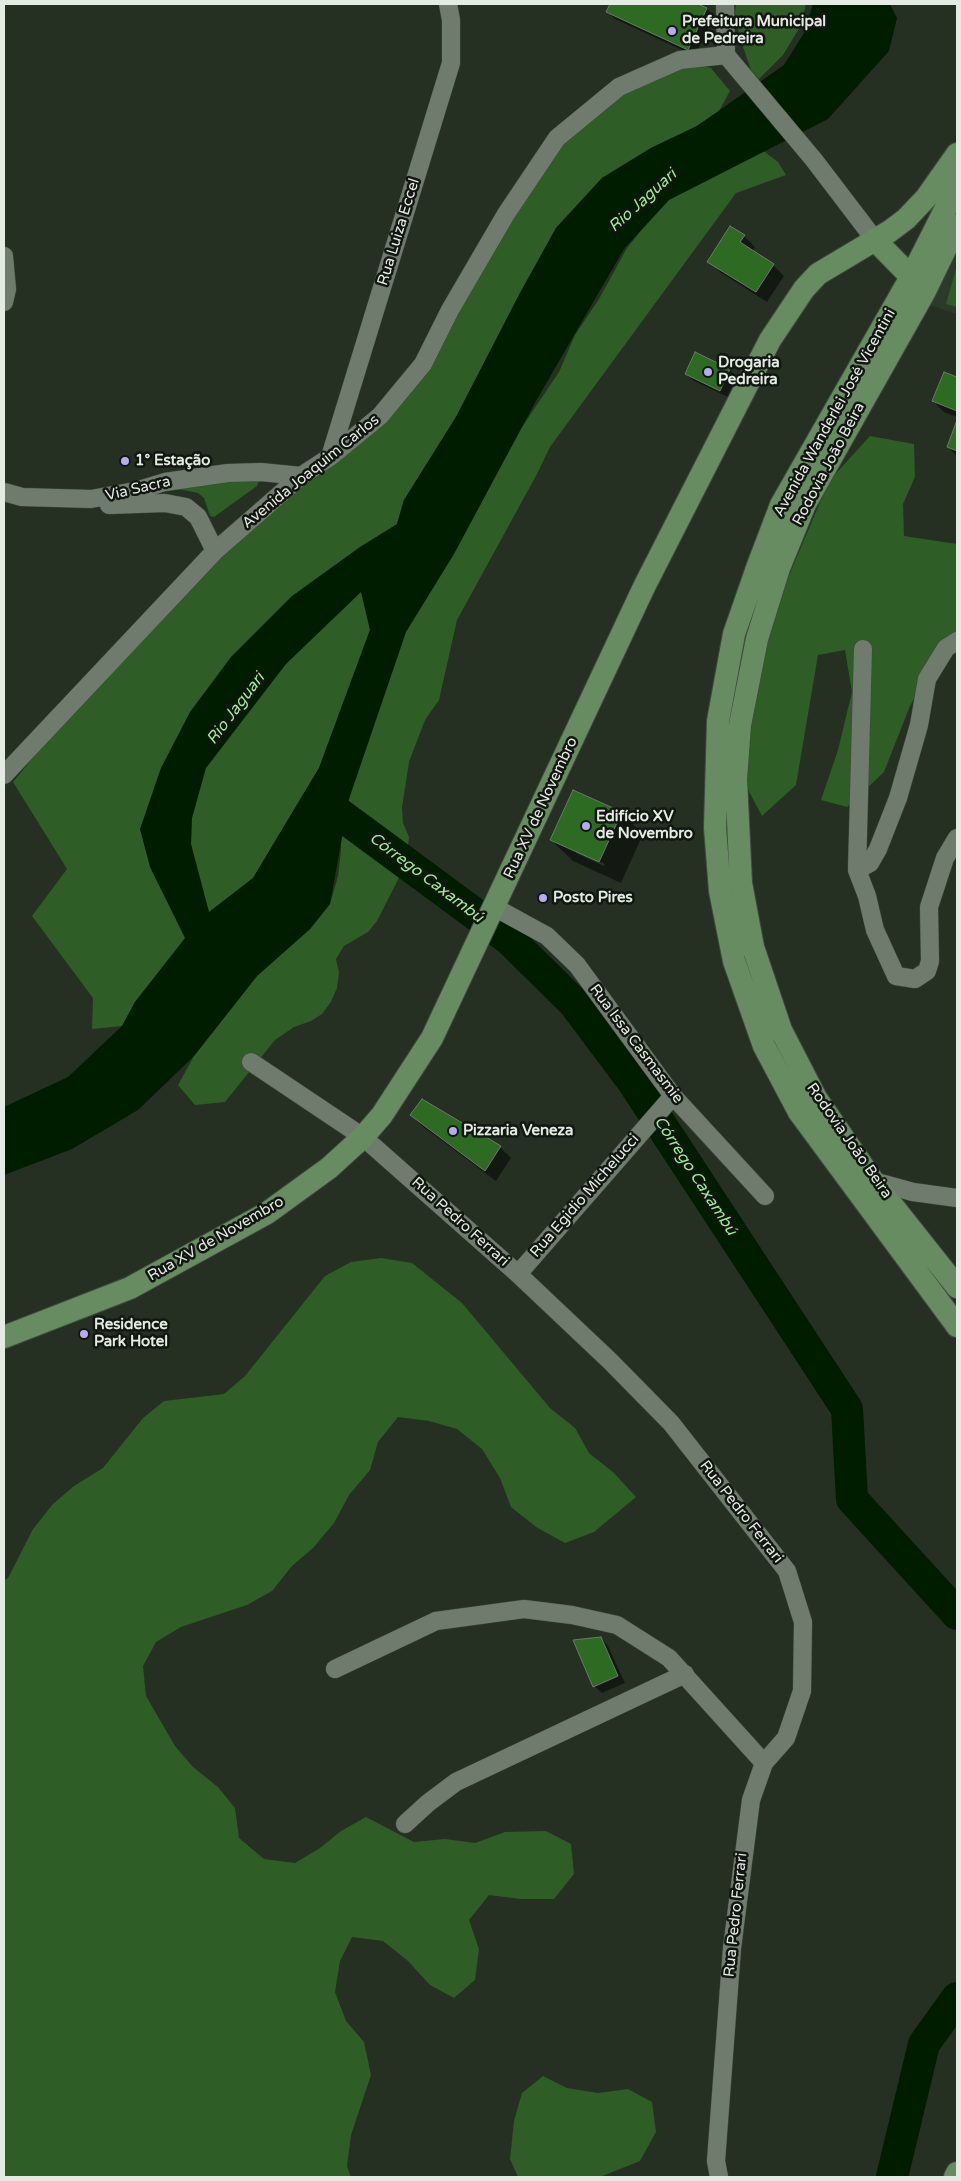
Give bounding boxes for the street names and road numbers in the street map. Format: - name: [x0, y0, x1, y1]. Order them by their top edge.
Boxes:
- street label: Rua Luiza Eccel: [374, 176, 424, 288]
- street label: Avenida Wanderlei José Vicentini: [770, 306, 900, 520]
- street label: Rodovia João Beira: [789, 399, 869, 529]
- street label: Avenida Joaquim Carlos: [239, 411, 383, 533]
- street label: Via Sacra: [104, 473, 172, 505]
- street label: Rua XV de Novembro: [500, 734, 582, 882]
- street label: Rua Issa Casmasmie: [585, 981, 687, 1107]
- street label: Rodovia João Beira: [802, 1080, 896, 1202]
- street label: Rua Egidio Michelucci: [527, 1131, 643, 1261]
- street label: Rua Pedro Ferrari: [408, 1174, 512, 1270]
- street label: Rua XV de Novembro: [145, 1193, 287, 1285]
- street label: Rua Pedro Ferrari: [695, 1457, 787, 1567]
- street label: Rua Pedro Ferrari: [721, 1852, 751, 1978]

